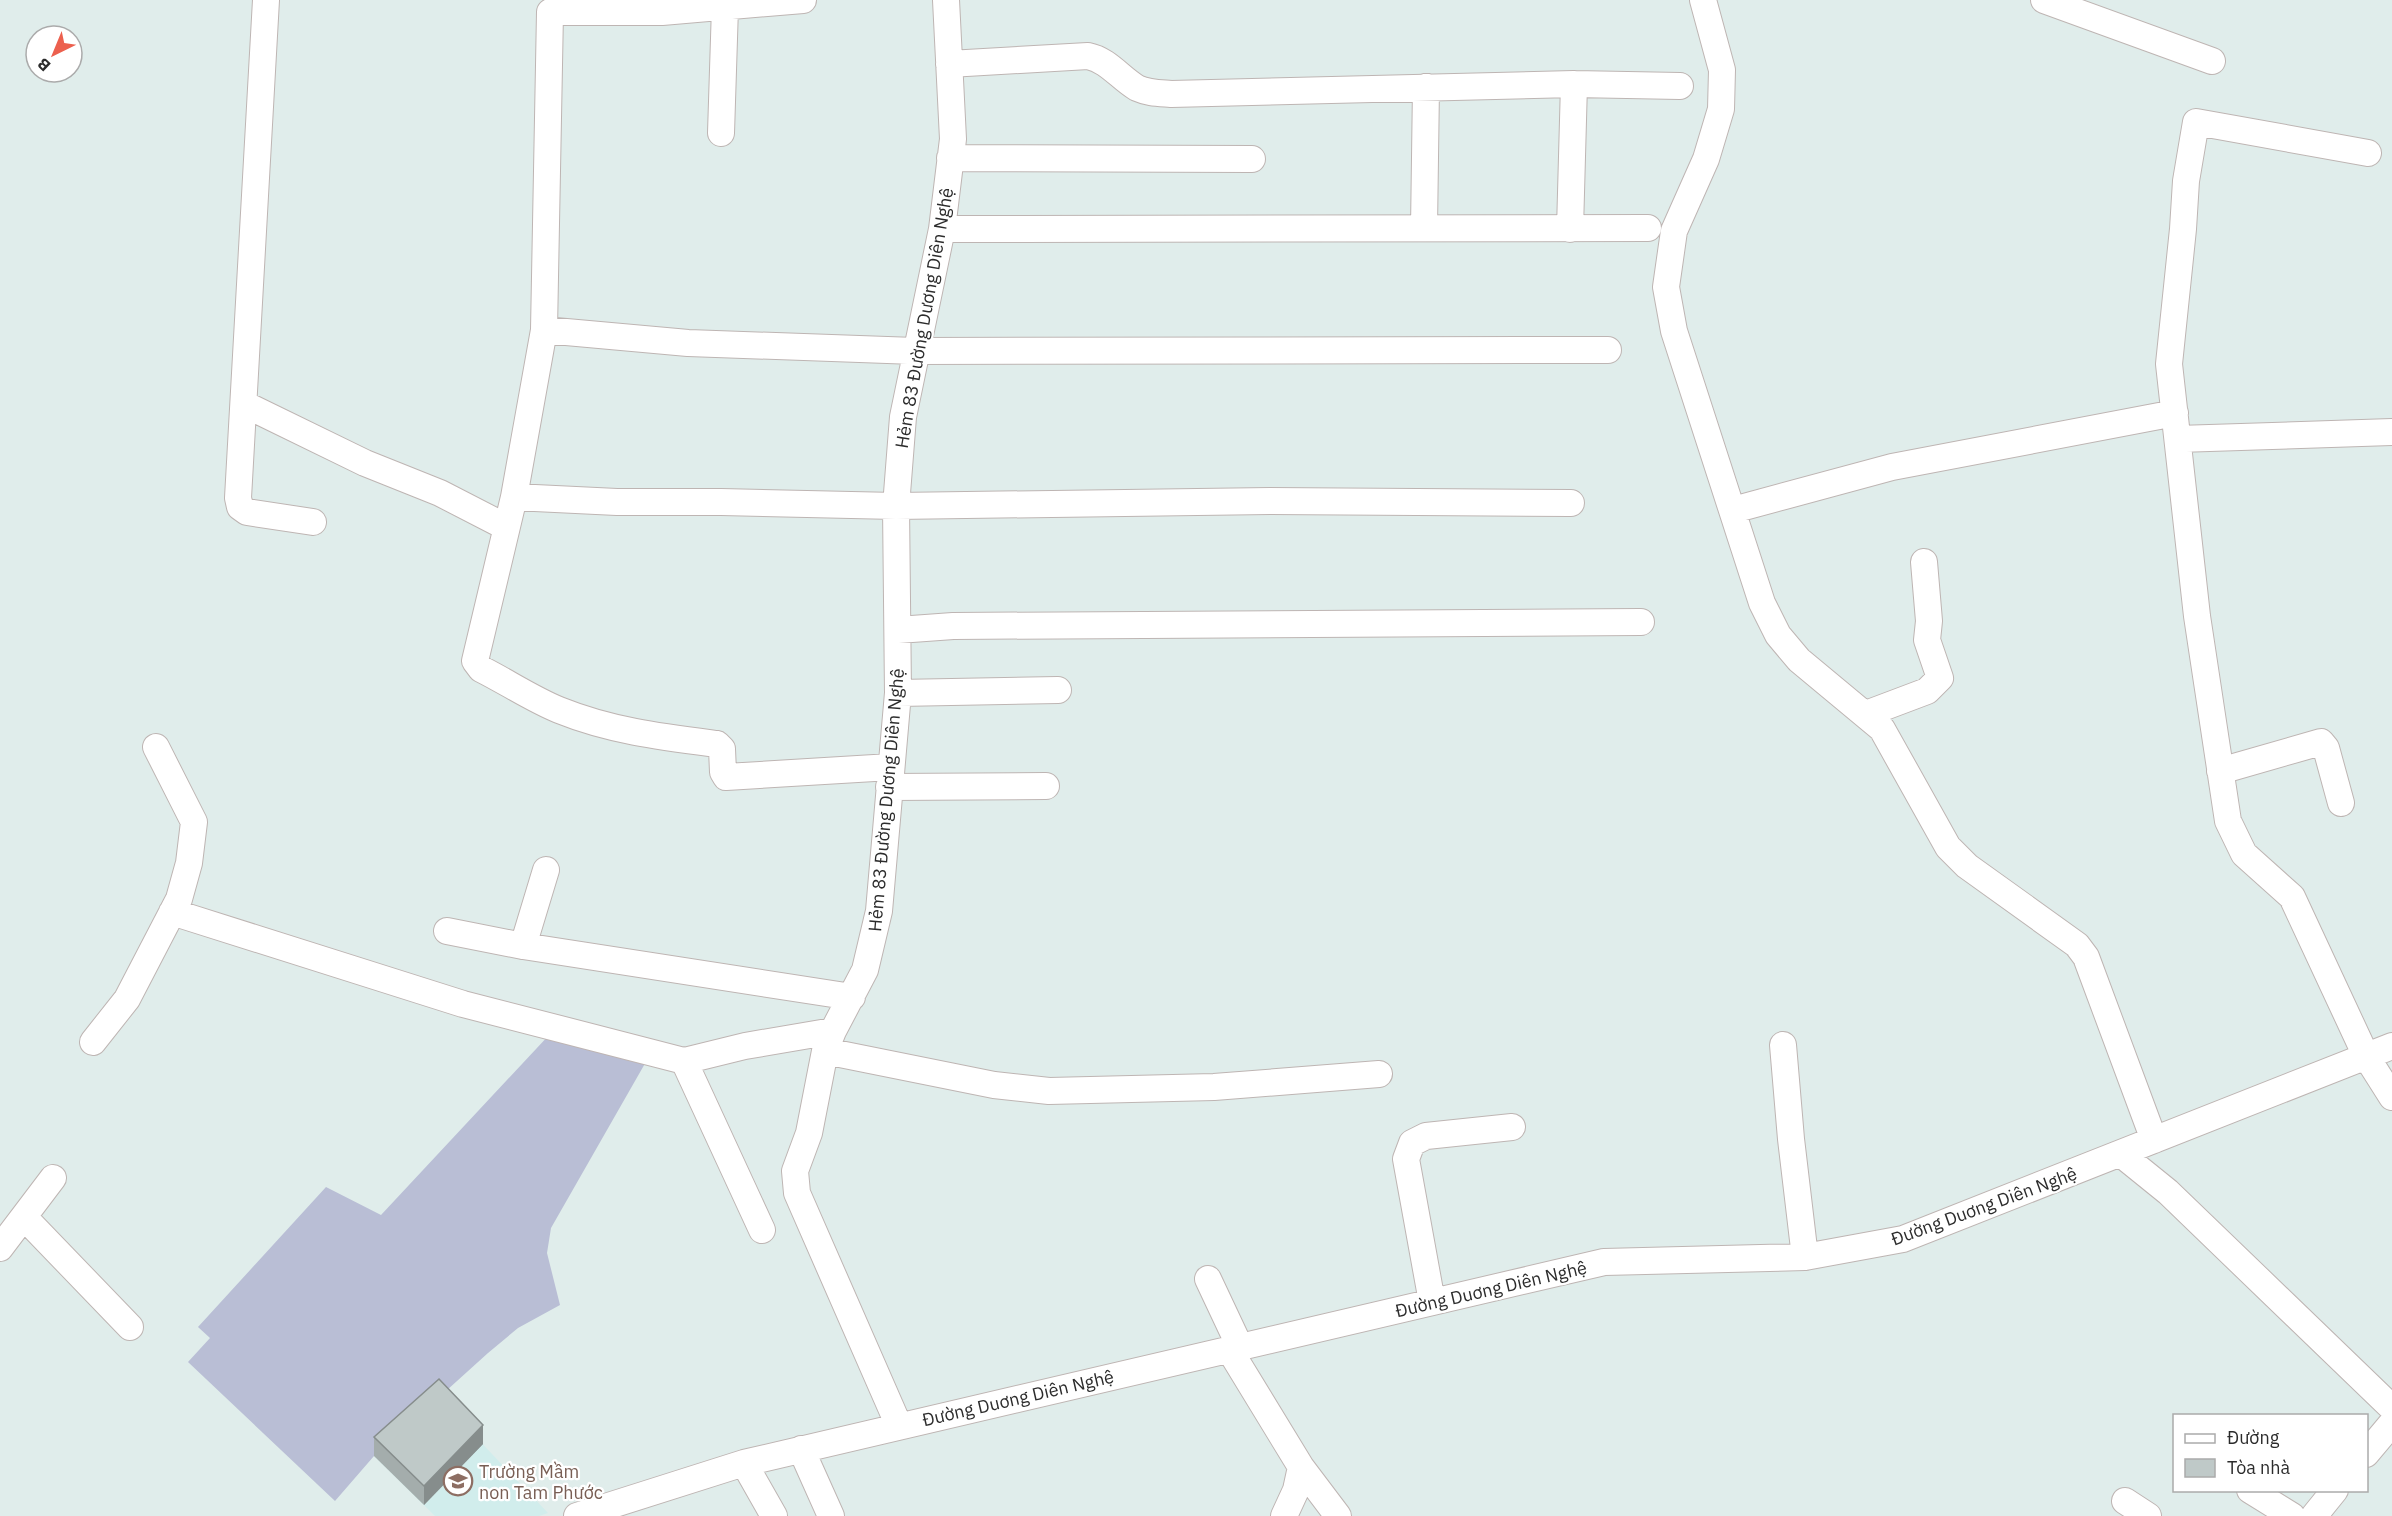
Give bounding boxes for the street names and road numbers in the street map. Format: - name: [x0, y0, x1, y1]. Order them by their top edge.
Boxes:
- street label: Hẻm 83 Đường Dương Diên Nghệ: [890, 186, 958, 450]
- street label: Hẻm 83 Đường Dương Diên Nghệ: [863, 667, 909, 933]
- street label: Đường Duơng Diên Nghệ: [1888, 1162, 2080, 1250]
- street label: Đường Duơng Diên Nghệ: [1393, 1256, 1589, 1322]
- street label: Đường Duơng Diên Nghệ: [920, 1365, 1116, 1431]

